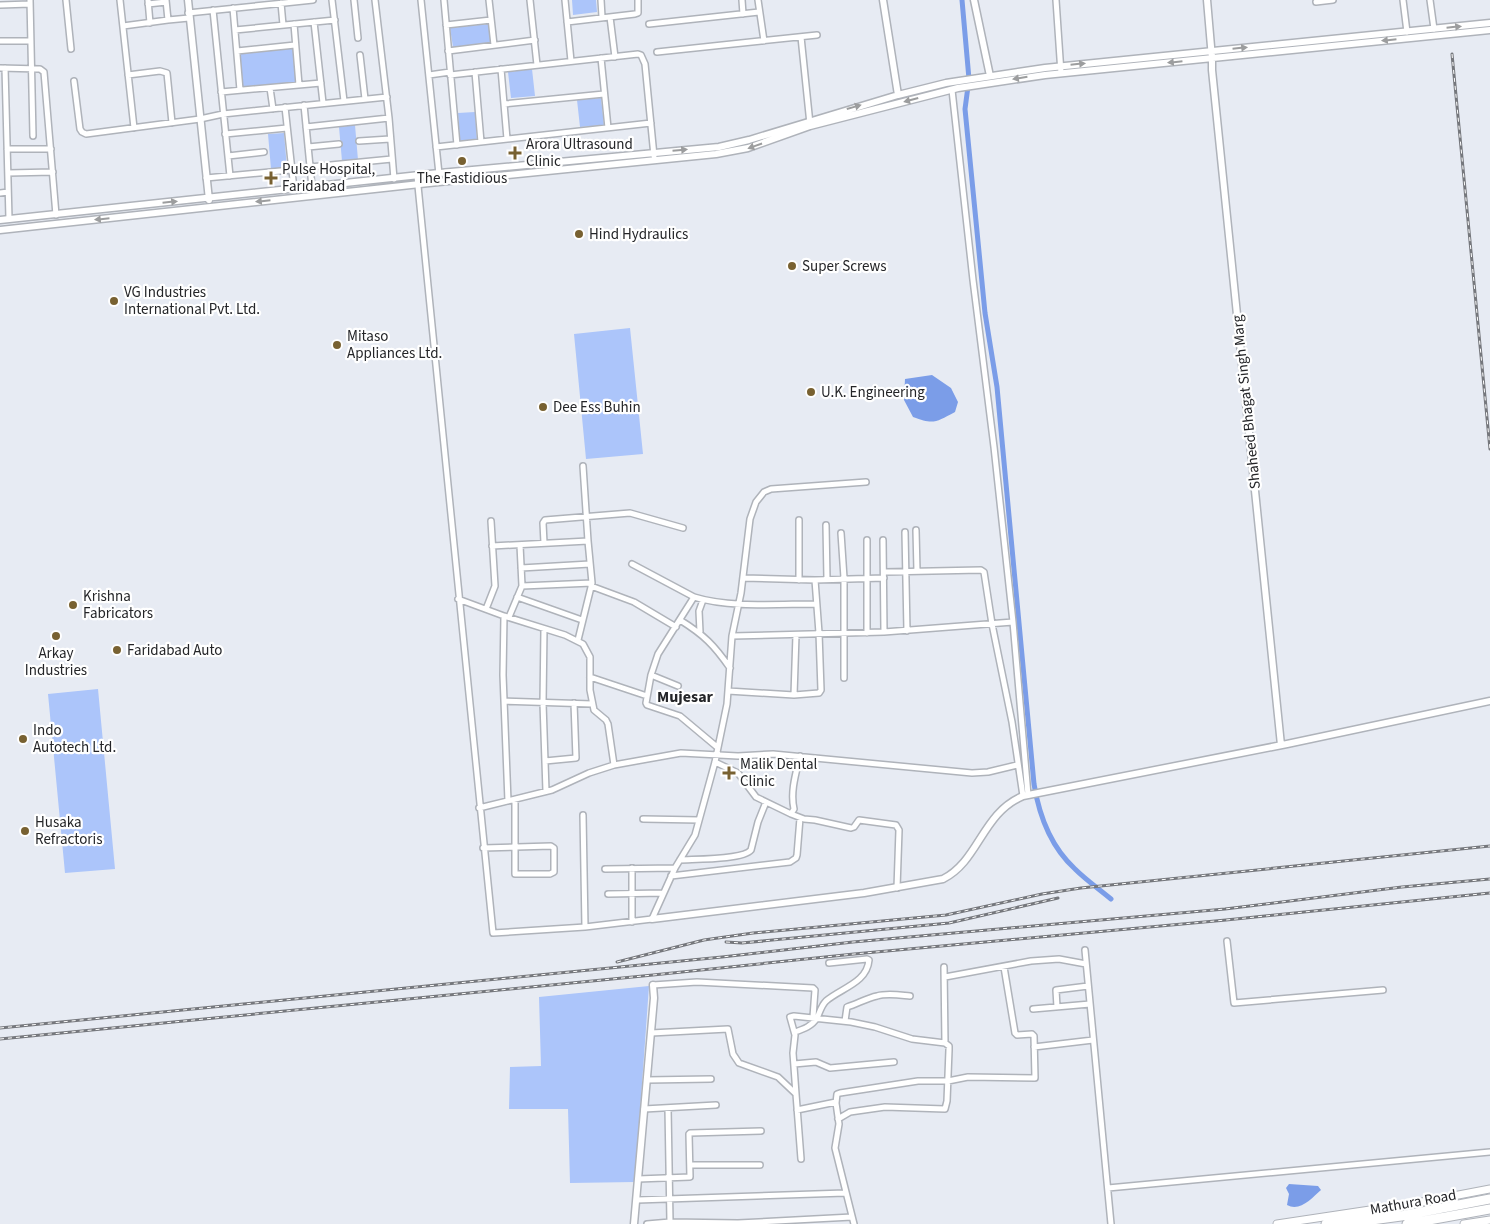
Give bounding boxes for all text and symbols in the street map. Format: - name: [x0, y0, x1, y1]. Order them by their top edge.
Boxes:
- one-way arrow: [1446, 23, 1462, 31]
- one-way arrow: [1381, 37, 1397, 45]
- one-way arrow: [1232, 44, 1248, 52]
- one-way arrow: [1167, 58, 1183, 66]
- one-way arrow: [1070, 60, 1086, 68]
- one-way arrow: [1012, 75, 1028, 83]
- one-way arrow: [903, 96, 918, 104]
- one-way arrow: [847, 103, 862, 111]
- place label: Arora Ultrasound Clinic: [526, 134, 633, 172]
- one-way arrow: [747, 142, 762, 150]
- marker: Arora Ultrasound Clinic: [508, 146, 522, 160]
- one-way arrow: [672, 146, 688, 154]
- marker: The Fastidious: [456, 155, 468, 167]
- place label: Pulse Hospital, Faridabad: [282, 159, 375, 197]
- place label: The Fastidious: [417, 168, 507, 189]
- marker: Pulse Hospital, Faridabad: [264, 171, 278, 185]
- one-way arrow: [255, 197, 271, 205]
- one-way arrow: [163, 198, 179, 206]
- one-way arrow: [94, 215, 110, 223]
- place label: Hind Hydraulics: [589, 224, 688, 245]
- marker: Hind Hydraulics: [573, 228, 585, 240]
- place label: Super Screws: [802, 256, 887, 277]
- marker: Super Screws: [786, 260, 798, 272]
- place label: VG Industries International Pvt. Ltd.: [124, 282, 260, 320]
- marker: VG Industries International Pvt. Ltd.: [108, 295, 120, 307]
- street label: Shaheed Bhagat Singh Marg: [1227, 313, 1266, 490]
- place label: Mitaso Appliances Ltd.: [347, 326, 442, 364]
- marker: Mitaso Appliances Ltd.: [331, 339, 343, 351]
- place label: U.K. Engineering: [821, 382, 925, 403]
- marker: U.K. Engineering: [805, 386, 817, 398]
- place label: Dee Ess Buhin: [553, 397, 641, 418]
- marker: Dee Ess Buhin: [537, 401, 549, 413]
- place label: Krishna Fabricators: [83, 586, 153, 624]
- marker: Krishna Fabricators: [67, 599, 79, 611]
- marker: Arkay Industries: [50, 630, 62, 642]
- place label: Faridabad Auto: [127, 640, 222, 661]
- place label: Arkay Industries: [25, 643, 87, 681]
- marker: Faridabad Auto: [111, 644, 123, 656]
- district label: Mujesar: [657, 686, 714, 708]
- place label: Indo Autotech Ltd.: [33, 720, 116, 758]
- marker: Indo Autotech Ltd.: [17, 733, 29, 745]
- place label: Malik Dental Clinic: [740, 754, 818, 792]
- marker: Malik Dental Clinic: [722, 766, 736, 780]
- place label: Husaka Refractoris: [35, 812, 102, 850]
- marker: Husaka Refractoris: [19, 825, 31, 837]
- street label: Mathura Road: [1368, 1185, 1458, 1220]

